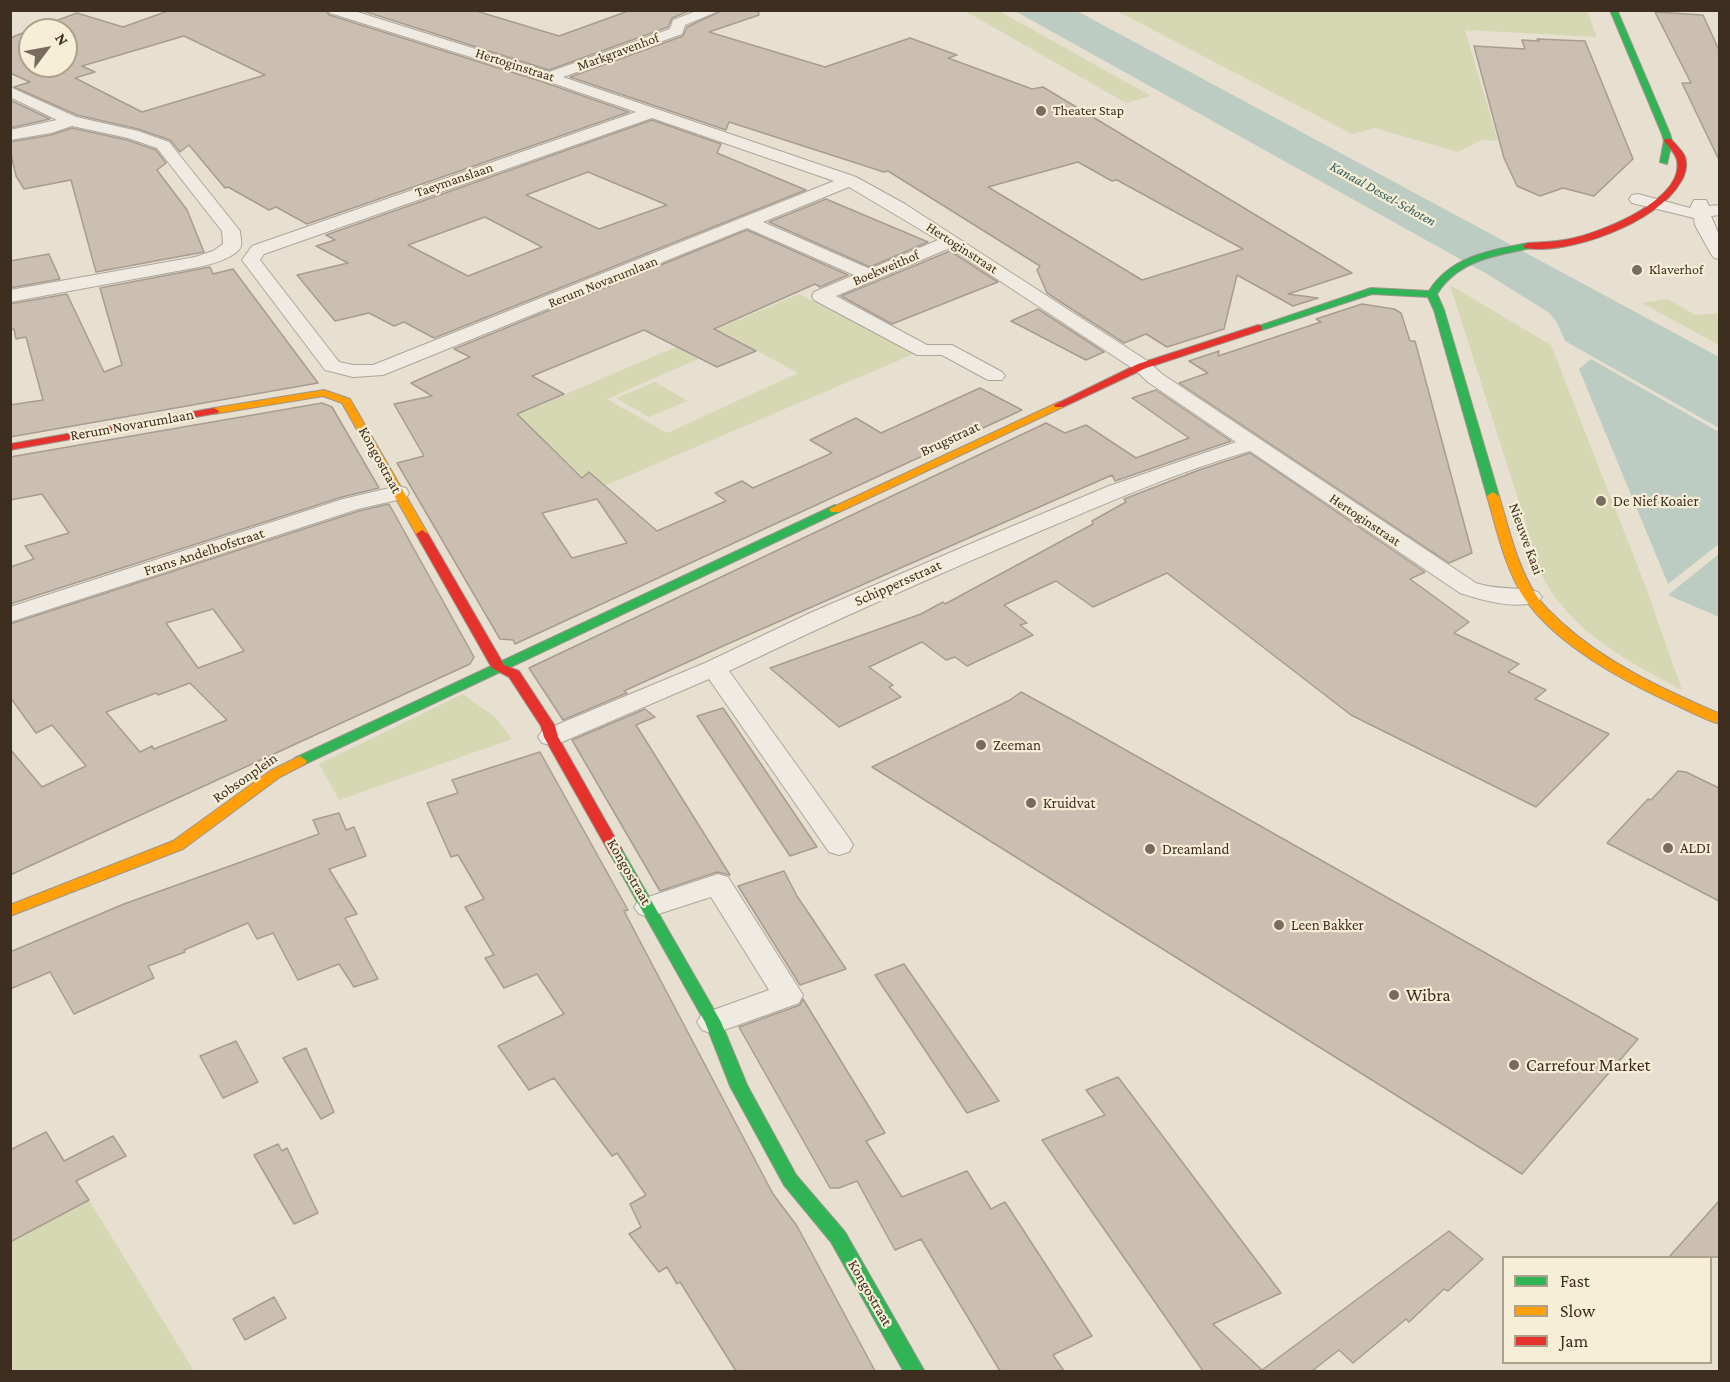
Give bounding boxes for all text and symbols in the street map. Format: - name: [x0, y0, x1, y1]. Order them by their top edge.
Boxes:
- north arrow: [18, 18, 78, 78]
- street label: Markgravenhof: [575, 29, 661, 75]
- text: N: [52, 30, 72, 48]
- street label: Hertoginstraat: [473, 44, 557, 86]
- place label: Theater Stap: [1053, 103, 1124, 119]
- marker: Theater Stap: [1034, 104, 1048, 118]
- water label: Kanaal Dessel-Schoten: [1327, 158, 1439, 230]
- street label: Taeymanslaan: [413, 159, 495, 201]
- street label: Hertoginstraat: [923, 219, 1001, 277]
- street label: Boekweithof: [850, 247, 922, 289]
- street label: Rerum Novarumlaan: [546, 252, 660, 312]
- place label: Klaverhof: [1649, 262, 1703, 278]
- marker: Klaverhof: [1630, 263, 1644, 277]
- street label: Rerum Novarumlaan: [69, 405, 195, 445]
- street label: Brugstraat: [917, 417, 983, 461]
- street label: Kongostraat: [354, 424, 406, 496]
- street label: Hertoginstraat: [1326, 490, 1404, 550]
- place label: De Nief Koaier: [1613, 492, 1699, 510]
- marker: De Nief Koaier: [1594, 494, 1608, 508]
- street label: Nieuwe Kaai: [1505, 501, 1547, 577]
- street label: Frans Andelhofstraat: [141, 524, 267, 580]
- street label: Schippersstraat: [852, 556, 944, 610]
- place label: Zeeman: [993, 736, 1041, 754]
- marker: Zeeman: [974, 738, 988, 752]
- street label: Robsonplein: [209, 749, 281, 807]
- place label: Kruidvat: [1043, 794, 1095, 812]
- marker: Kruidvat: [1024, 796, 1038, 810]
- street label: Kongostraat: [603, 836, 655, 908]
- place label: ALDI: [1680, 839, 1711, 857]
- place label: Dreamland: [1162, 840, 1229, 858]
- marker: ALDI: [1661, 841, 1675, 855]
- marker: Dreamland: [1143, 842, 1157, 856]
- place label: Leen Bakker: [1291, 916, 1364, 934]
- marker: Leen Bakker: [1272, 918, 1286, 932]
- place label: Wibra: [1406, 984, 1451, 1006]
- marker: Wibra: [1387, 988, 1401, 1002]
- place label: Carrefour Market: [1526, 1054, 1651, 1076]
- marker: Carrefour Market: [1507, 1058, 1521, 1072]
- legend: [1502, 1256, 1712, 1364]
- street label: Kongostraat: [844, 1257, 896, 1329]
- text: Fast: [1560, 1271, 1590, 1291]
- text: Slow: [1560, 1301, 1595, 1321]
- text: Jam: [1560, 1331, 1588, 1351]

